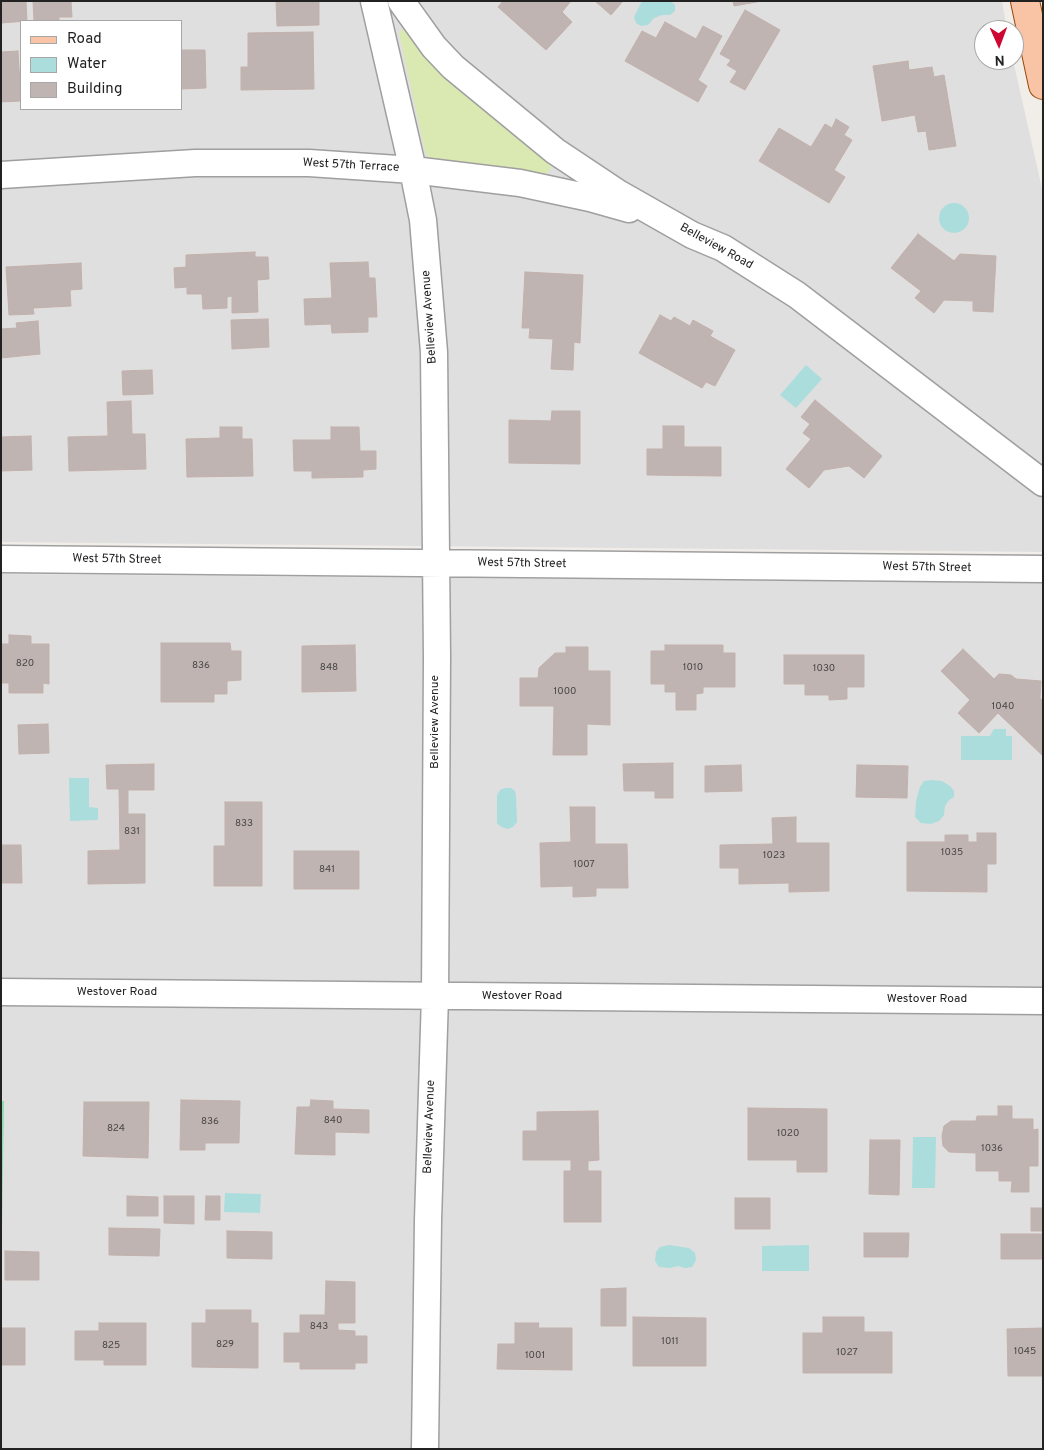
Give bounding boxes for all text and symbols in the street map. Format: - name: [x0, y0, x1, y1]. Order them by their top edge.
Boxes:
- legend: [20, 20, 182, 110]
- north arrow: [974, 20, 1024, 70]
- text: Road: [67, 30, 102, 49]
- text: N: [994, 51, 1005, 68]
- text: Water: [67, 55, 106, 74]
- text: Building: [67, 80, 122, 99]
- street label: West 57th Terrace: [302, 156, 400, 176]
- street label: Belleview Road: [677, 221, 755, 273]
- street label: Belleview Avenue: [420, 270, 440, 364]
- street label: West 57th Street: [72, 552, 162, 568]
- street label: West 57th Street: [477, 556, 567, 572]
- street label: West 57th Street: [882, 560, 972, 576]
- house number: 820: [16, 658, 34, 670]
- house number: 836: [192, 660, 210, 672]
- house number: 848: [320, 662, 338, 674]
- house number: 1010: [683, 662, 703, 674]
- house number: 1030: [813, 663, 835, 675]
- street label: Belleview Avenue: [429, 675, 443, 769]
- house number: 1000: [554, 686, 576, 698]
- house number: 1040: [992, 701, 1014, 713]
- house number: 833: [235, 818, 253, 830]
- house number: 831: [124, 826, 140, 838]
- house number: 1035: [941, 847, 963, 859]
- house number: 1023: [763, 850, 785, 862]
- house number: 1007: [573, 859, 595, 871]
- house number: 841: [319, 864, 335, 876]
- street label: Westover Road: [77, 986, 157, 1000]
- street label: Westover Road: [482, 990, 562, 1004]
- street label: Westover Road: [887, 993, 967, 1007]
- street label: Belleview Avenue: [421, 1080, 439, 1174]
- house number: 840: [324, 1115, 342, 1127]
- house number: 836: [201, 1116, 219, 1128]
- house number: 824: [107, 1123, 125, 1135]
- house number: 1020: [777, 1128, 799, 1140]
- house number: 1036: [981, 1143, 1003, 1155]
- house number: 843: [310, 1321, 328, 1333]
- house number: 1011: [661, 1336, 679, 1348]
- house number: 829: [216, 1339, 234, 1351]
- house number: 825: [102, 1340, 120, 1352]
- house number: 1045: [1014, 1346, 1036, 1358]
- house number: 1027: [836, 1347, 858, 1359]
- house number: 1001: [525, 1350, 545, 1362]

